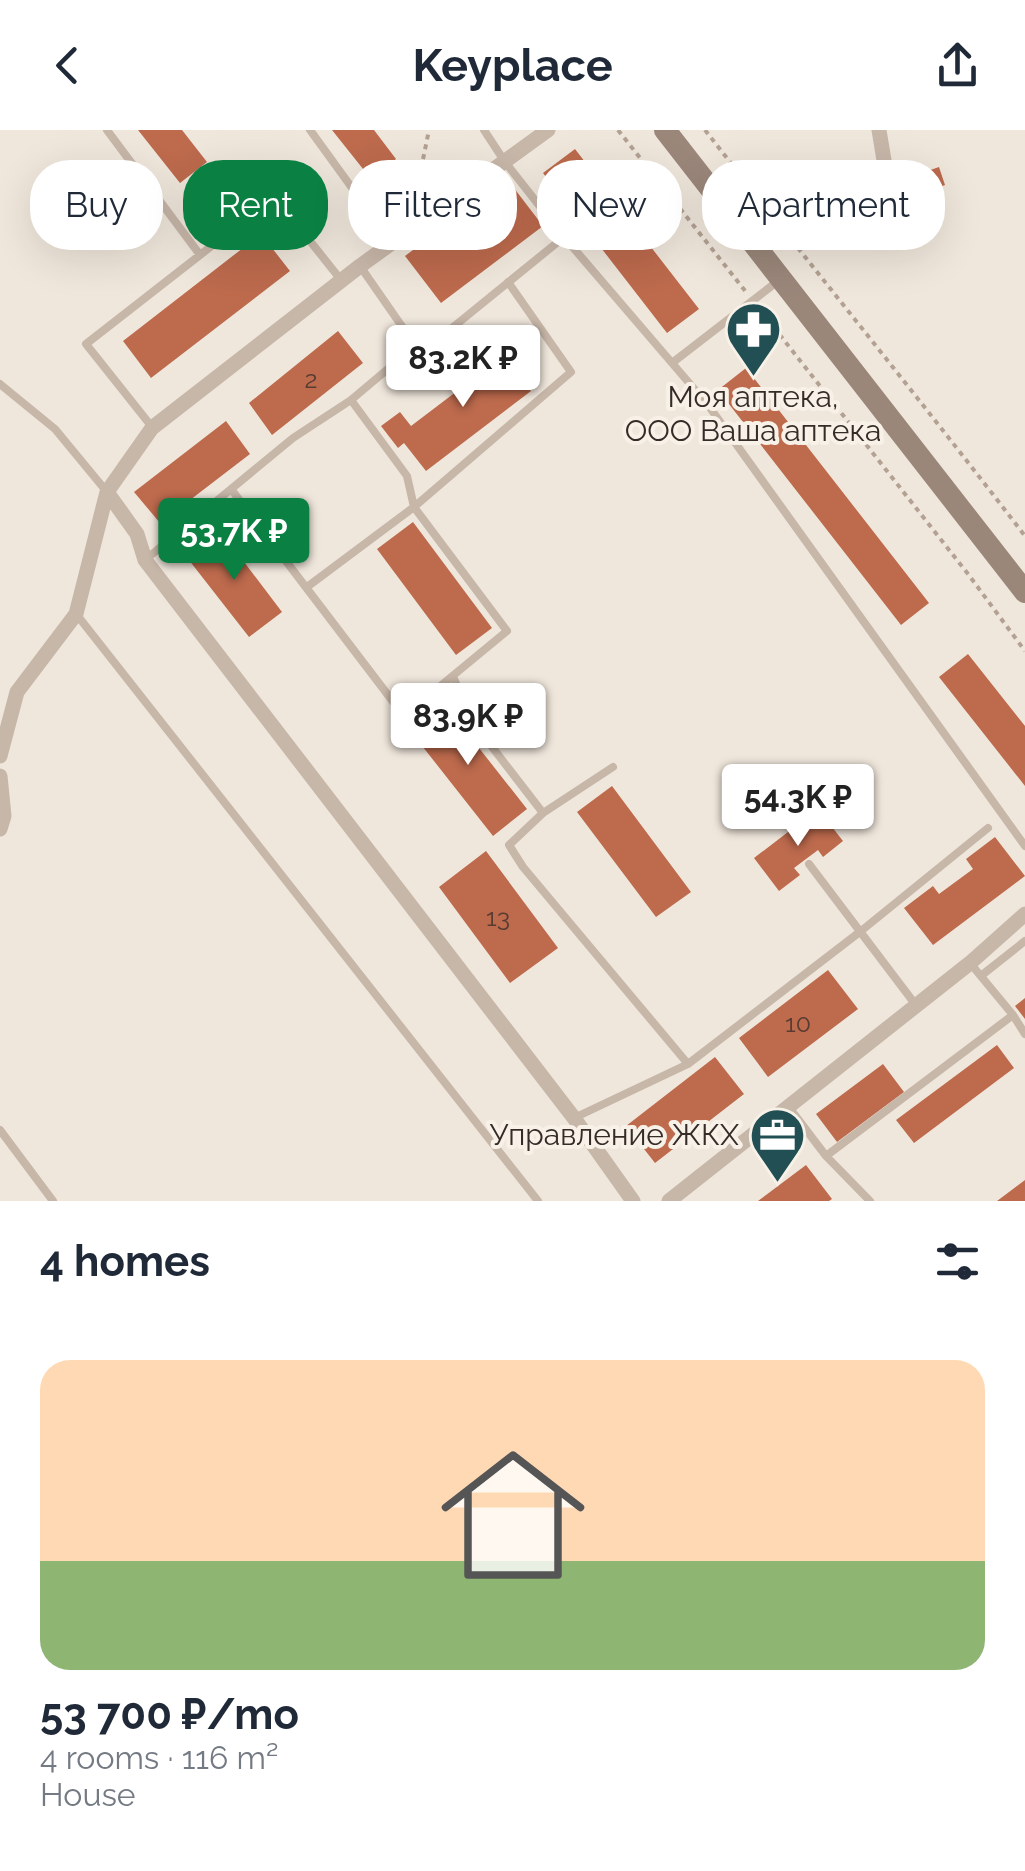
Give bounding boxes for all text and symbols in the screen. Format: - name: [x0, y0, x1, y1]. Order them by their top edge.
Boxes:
- icon: back: [40, 38, 95, 93]
- icon: share: [930, 38, 985, 93]
- text: Keyplace: [412, 39, 613, 92]
- chip: Buy: [30, 160, 163, 250]
- chip: Rent: [183, 160, 328, 250]
- chip: Filters: [348, 160, 517, 250]
- chip: New: [537, 160, 682, 250]
- chip: Apartment: [702, 160, 945, 250]
- pharmacy icon: Моя аптека, ООО Ваша аптека: [723, 299, 783, 378]
- pin: 83.2K ₽: [371, 325, 555, 410]
- text: 83.2K ₽: [408, 339, 518, 376]
- house number: 2: [304, 364, 318, 394]
- place label: Моя аптека, ООО Ваша аптека: [625, 379, 881, 448]
- pin: 53.7K ₽: [142, 498, 326, 583]
- text: 53.7K ₽: [180, 512, 288, 549]
- pin: 83.9K ₽: [376, 683, 560, 768]
- text: 83.9K ₽: [413, 697, 523, 734]
- pin: 54.3K ₽: [706, 764, 890, 849]
- text: 54.3K ₽: [744, 778, 852, 815]
- house number: 13: [486, 902, 510, 932]
- house number: 10: [785, 1008, 811, 1038]
- office icon: Управление ЖКХ: [748, 1105, 808, 1184]
- place label: Управление ЖКХ: [490, 1117, 739, 1152]
- icon: filters: [930, 1234, 985, 1289]
- text: 4 homes: [40, 1237, 210, 1286]
- icon: home: [423, 1425, 603, 1605]
- text: 53 700 ₽/mo: [40, 1690, 299, 1739]
- text: 4 rooms · 116 m²: [40, 1739, 278, 1776]
- text: House: [40, 1776, 136, 1813]

